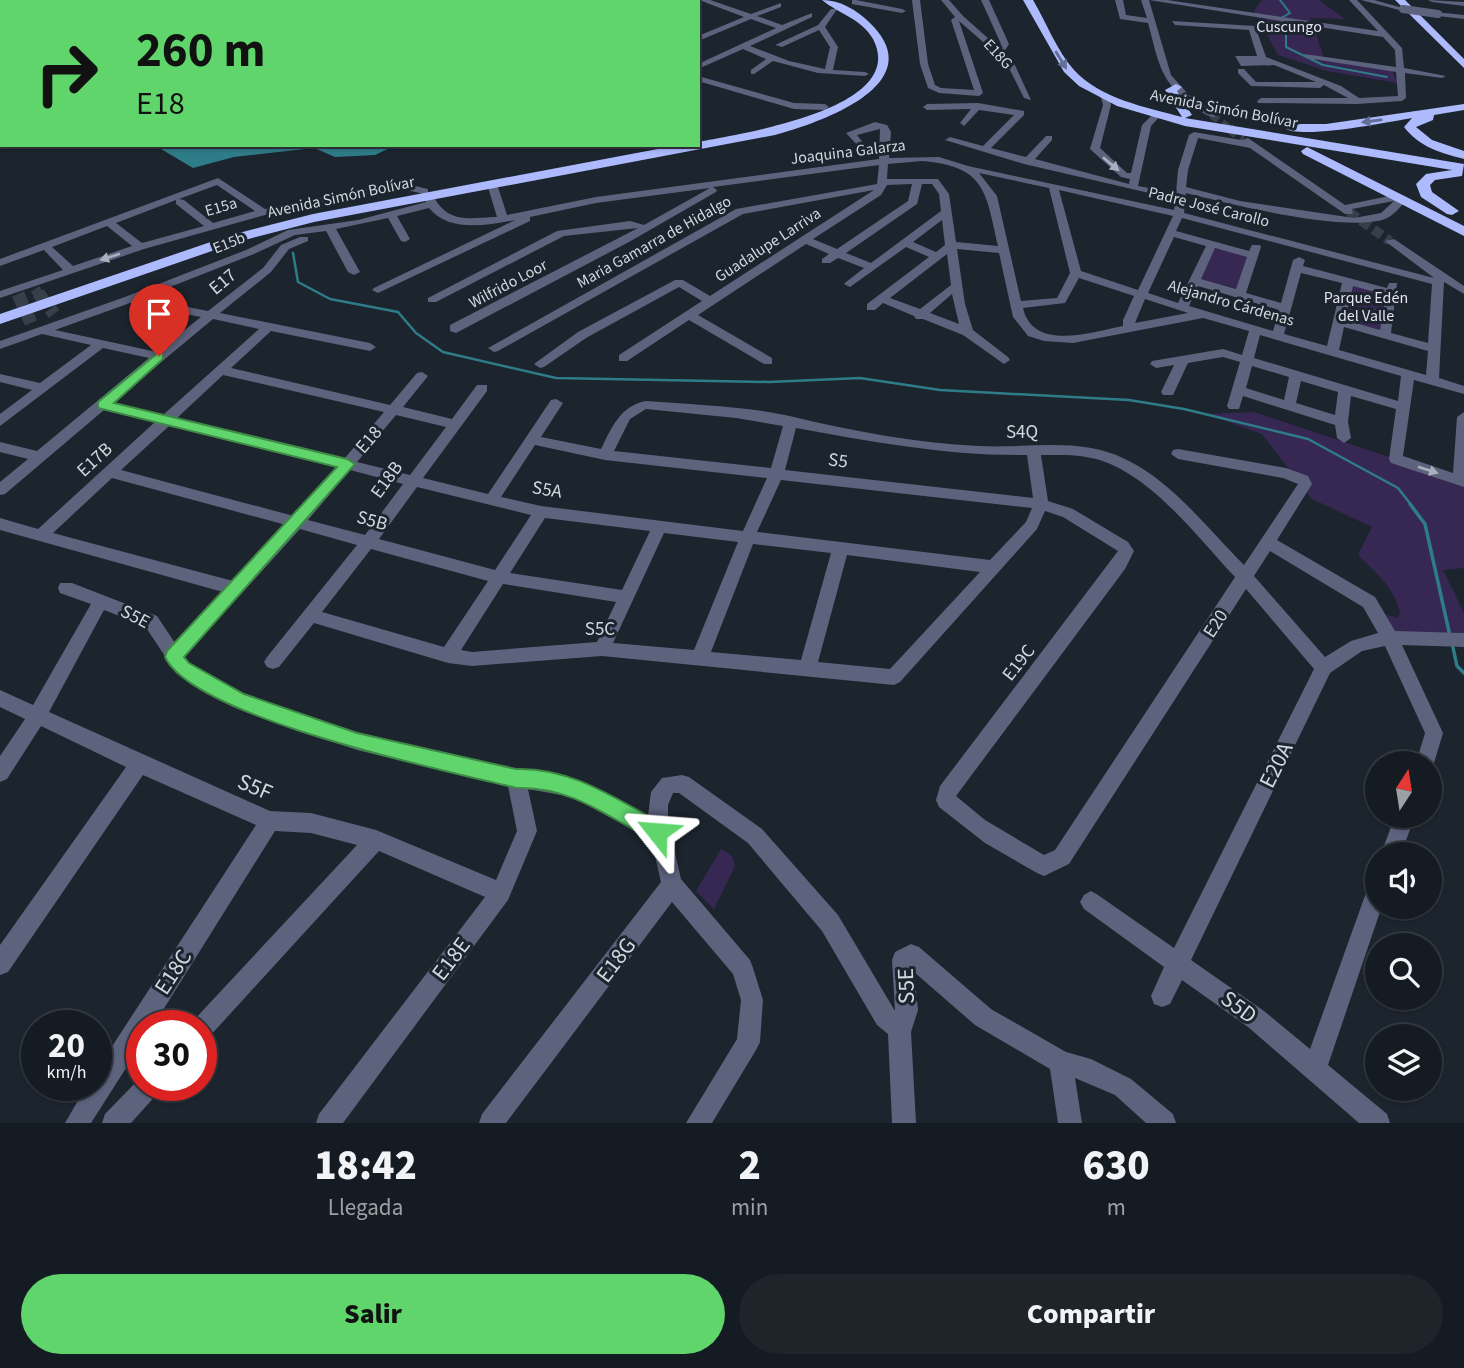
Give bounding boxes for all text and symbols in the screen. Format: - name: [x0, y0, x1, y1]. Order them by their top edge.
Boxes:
- text: 260 m: [136, 16, 265, 86]
- park label: Cuscungo: [1256, 16, 1322, 38]
- icon: right: [21, 28, 112, 119]
- street label: E18G: [978, 34, 1018, 74]
- one-way arrow: [1055, 50, 1068, 69]
- text: E18: [136, 81, 185, 127]
- street label: Avenida Simón Bolívar: [1148, 84, 1300, 134]
- one-way arrow: [1361, 116, 1383, 127]
- street label: Joaquina Galarza: [789, 134, 907, 170]
- one-way arrow: [1102, 156, 1120, 172]
- street label: Avenida Simón Bolívar: [265, 171, 417, 223]
- street label: Padre José Carollo: [1146, 181, 1272, 233]
- street label: Maria Gamarra de Hidalgo: [573, 190, 735, 294]
- street label: E15a: [202, 192, 240, 222]
- street label: Guadalupe Larriva: [711, 202, 825, 288]
- street label: E15b: [209, 227, 249, 259]
- one-way arrow: [99, 252, 120, 263]
- street label: Wilfrido Loor: [465, 254, 552, 314]
- street label: E17: [203, 262, 243, 302]
- street label: Alejandro Cárdenas: [1165, 274, 1297, 332]
- pin: [129, 284, 189, 356]
- park label: Parque Edén del Valle: [1324, 287, 1408, 327]
- icon: arrive: [140, 295, 178, 333]
- street label: S4Q: [1006, 419, 1038, 446]
- street label: E18: [349, 420, 389, 460]
- street label: E17B: [71, 436, 119, 484]
- street label: S5: [827, 446, 849, 476]
- street label: E18B: [364, 456, 410, 504]
- one-way arrow: [1418, 465, 1439, 476]
- street label: S5A: [530, 474, 565, 506]
- street label: S5B: [354, 504, 390, 538]
- street label: S5E: [116, 598, 154, 636]
- street label: E20: [1197, 605, 1235, 643]
- street label: S5C: [585, 616, 615, 643]
- street label: E19C: [996, 639, 1042, 687]
- street label: E20A: [1251, 736, 1301, 794]
- north arrow: [1365, 751, 1442, 828]
- map controls: [1365, 751, 1442, 1101]
- street label: S5F: [232, 765, 278, 809]
- position arrow: [620, 795, 694, 869]
- button: sound: [1365, 842, 1442, 919]
- street label: E18E: [424, 930, 478, 988]
- street label: E18G: [588, 930, 644, 990]
- button: search: [1365, 933, 1442, 1010]
- street label: E18C: [146, 943, 200, 1001]
- street label: S5E: [889, 968, 923, 1004]
- street label: S5D: [1214, 982, 1264, 1032]
- speed limit sign: 30: [126, 1010, 217, 1101]
- text: 20: [48, 1021, 85, 1071]
- button: layers: [1365, 1024, 1442, 1101]
- text: km/h: [47, 1060, 86, 1085]
- text: 18:42: [314, 1136, 417, 1196]
- text: 2: [738, 1136, 761, 1196]
- text: 630: [1083, 1136, 1150, 1196]
- text: Llegada: [328, 1191, 403, 1224]
- text: min: [731, 1191, 768, 1224]
- text: m: [1107, 1191, 1126, 1224]
- button: Salir: [21, 1274, 725, 1354]
- button: Compartir: [739, 1274, 1443, 1354]

